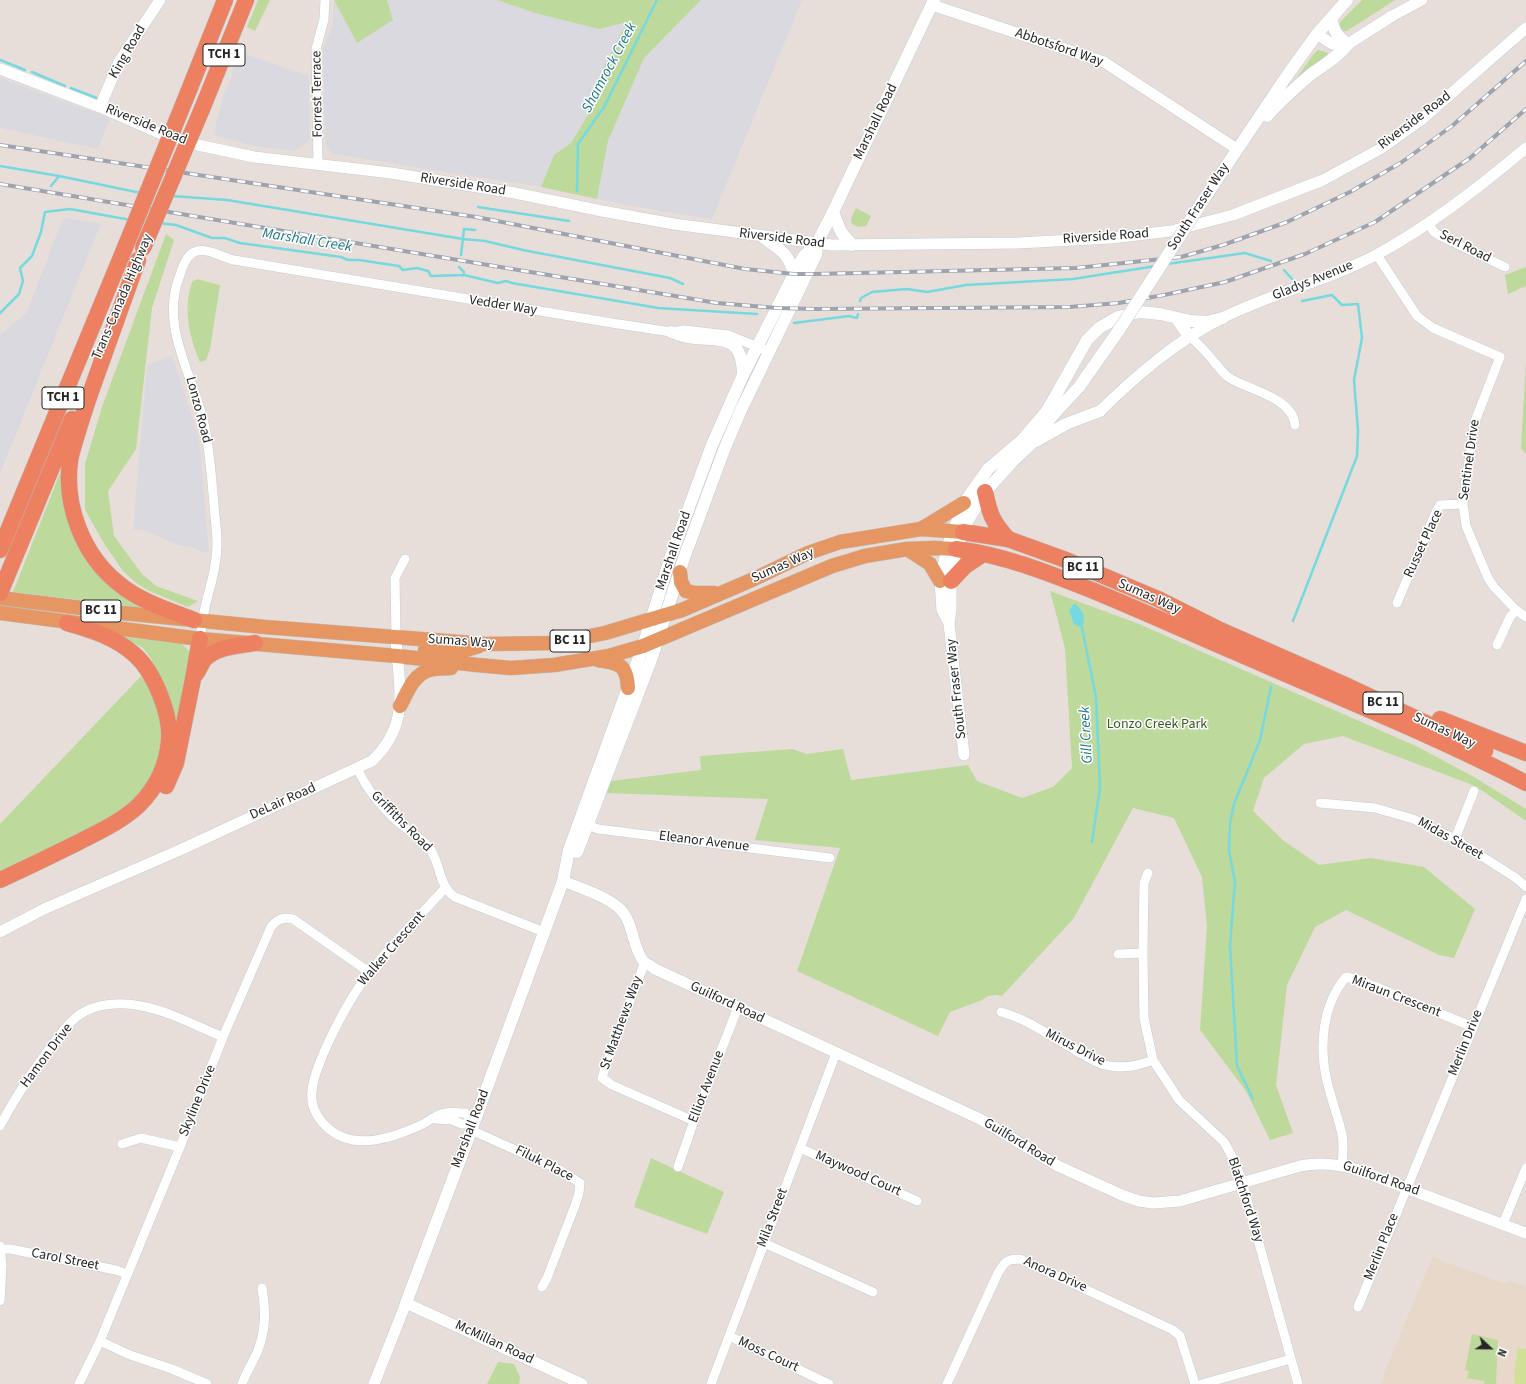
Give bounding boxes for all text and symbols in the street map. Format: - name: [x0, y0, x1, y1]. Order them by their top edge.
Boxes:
- water label: Shamrock Creek: [579, 20, 641, 116]
- street label: King Road: [106, 22, 150, 82]
- street label: Abbotsford Way: [1013, 25, 1105, 71]
- road number: TCH 1: [203, 44, 245, 66]
- street label: Forrest Terrace: [309, 50, 327, 138]
- street label: Marshall Road: [850, 81, 902, 163]
- street label: Riverside Road: [1375, 88, 1455, 154]
- street label: Riverside Road: [103, 101, 189, 149]
- street label: South Fraser Way: [1164, 160, 1234, 254]
- street label: Riverside Road: [419, 170, 507, 200]
- water label: Marshall Creek: [261, 225, 353, 257]
- street label: Riverside Road: [738, 225, 826, 253]
- street label: Riverside Road: [1062, 226, 1150, 248]
- street label: Serl Road: [1436, 227, 1494, 267]
- street label: Trans-Canada Highway: [89, 232, 157, 362]
- street label: Gladys Avenue: [1270, 257, 1356, 305]
- street label: Vedder Way: [468, 292, 538, 320]
- street label: Lonzo Road: [181, 375, 215, 445]
- road number: TCH 1: [42, 387, 84, 409]
- street label: Sentinel Drive: [1456, 418, 1484, 502]
- street label: Russet Place: [1401, 507, 1447, 581]
- street label: Marshall Road: [653, 509, 695, 593]
- street label: Sumas Way: [749, 545, 817, 587]
- road number: BC 11: [1063, 557, 1103, 579]
- street label: Sumas Way: [1115, 576, 1183, 618]
- road number: BC 11: [81, 600, 121, 622]
- road number: BC 11: [550, 630, 590, 652]
- street label: Sumas Way: [427, 631, 495, 653]
- street label: South Fraser Way: [943, 638, 971, 740]
- road number: BC 11: [1363, 692, 1403, 714]
- water label: Gill Creek: [1077, 706, 1097, 764]
- street label: Sumas Way: [1410, 709, 1478, 753]
- park label: Lonzo Creek Park: [1107, 717, 1207, 733]
- street label: DeLair Road: [247, 780, 319, 824]
- street label: Griffiths Road: [367, 788, 435, 856]
- street label: Midas Street: [1414, 814, 1486, 864]
- street label: Eleanor Avenue: [658, 828, 750, 856]
- street label: Walker Crescent: [355, 908, 429, 990]
- street label: Miraun Crescent: [1349, 972, 1443, 1022]
- street label: St Matthews Way: [597, 974, 647, 1072]
- street label: Guilford Road: [687, 978, 767, 1028]
- street label: Merlin Drive: [1445, 1007, 1487, 1079]
- street label: Hamon Drive: [17, 1021, 77, 1091]
- street label: Mirus Drive: [1042, 1026, 1108, 1070]
- street label: Elliot Avenue: [686, 1049, 728, 1125]
- street label: Skyline Drive: [176, 1063, 220, 1139]
- street label: Marshall Road: [448, 1087, 494, 1171]
- street label: Guilford Road: [980, 1115, 1058, 1171]
- street label: Filuk Place: [512, 1142, 576, 1186]
- street label: Maywood Court: [812, 1148, 904, 1200]
- street label: Blatchford Way: [1223, 1155, 1267, 1245]
- street label: Guilford Road: [1340, 1158, 1422, 1200]
- street label: Mila Street: [754, 1186, 792, 1250]
- street label: Merlin Place: [1361, 1211, 1403, 1283]
- street label: Carol Street: [30, 1245, 100, 1275]
- street label: Anora Drive: [1021, 1254, 1089, 1296]
- street label: McMillan Road: [452, 1317, 536, 1369]
- north arrow: [1470, 1328, 1510, 1368]
- street label: Moss Court: [735, 1334, 801, 1376]
- text: N: [1493, 1346, 1510, 1359]

